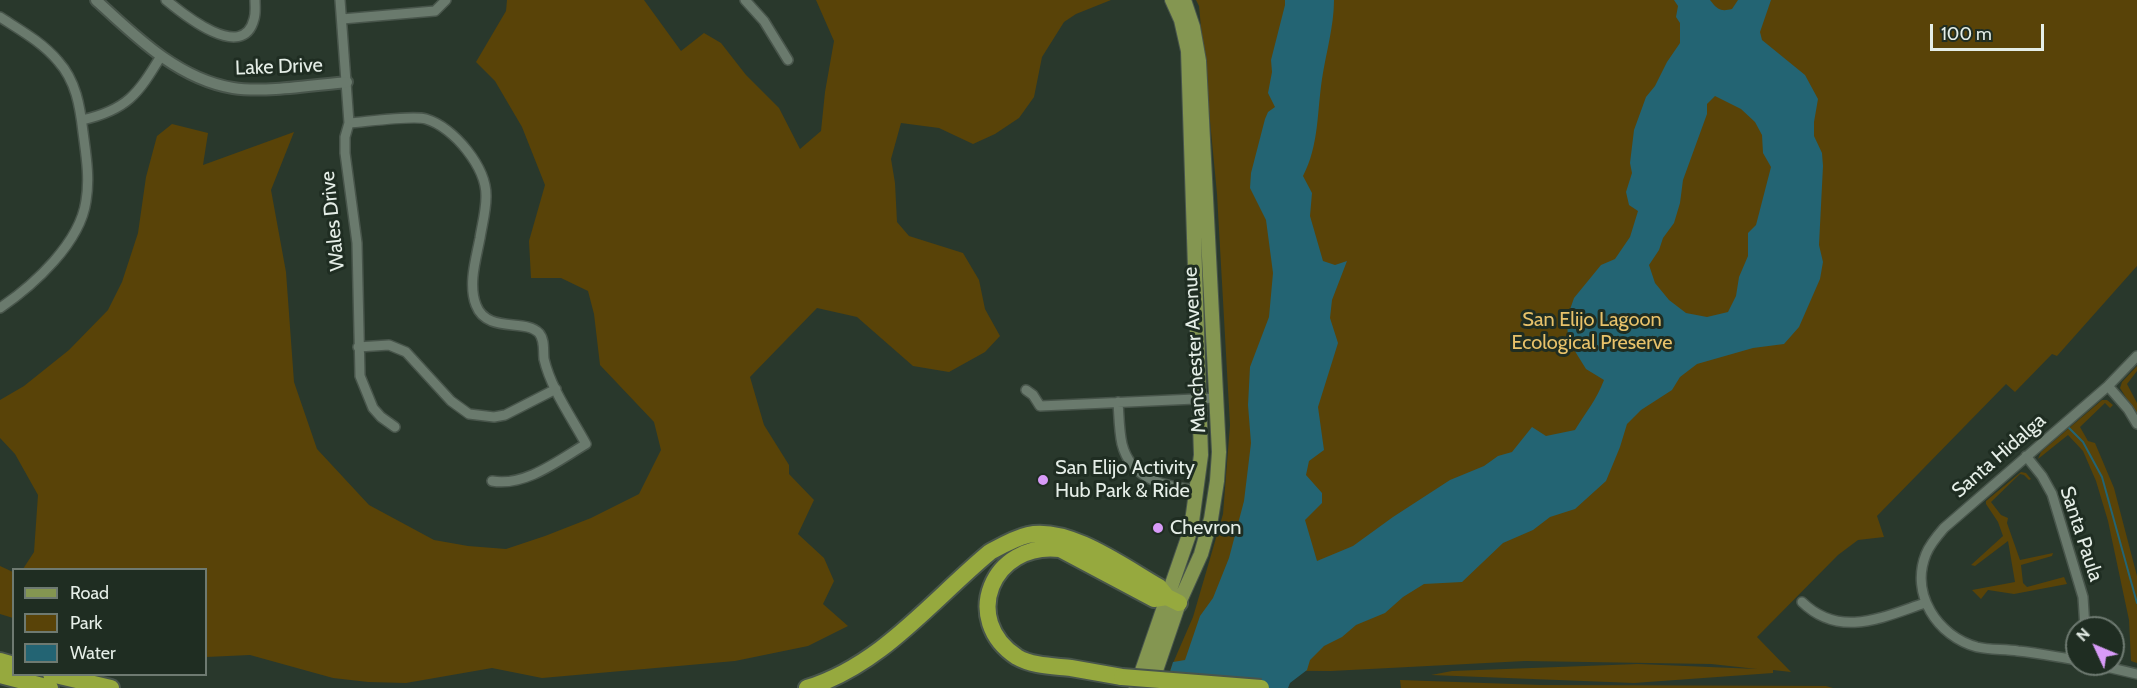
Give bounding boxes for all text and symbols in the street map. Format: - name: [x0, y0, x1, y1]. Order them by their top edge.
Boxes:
- scale bar: [1933, 12, 2047, 50]
- text: 100 m: [1941, 23, 1992, 45]
- street label: Lake Drive: [235, 53, 323, 81]
- street label: Wales Drive: [316, 170, 350, 272]
- street label: Manchester Avenue: [1179, 266, 1211, 434]
- park label: San Elijo Lagoon Ecological Preserve: [1511, 308, 1673, 355]
- street label: Santa Hidalga: [1947, 409, 2051, 503]
- place label: San Elijo Activity Hub Park & Ride: [1055, 456, 1195, 503]
- marker: San Elijo Activity Hub Park & Ride: [1036, 473, 1050, 487]
- street label: Santa Paula: [2054, 483, 2108, 585]
- place label: Chevron: [1170, 516, 1241, 540]
- marker: Chevron: [1151, 521, 1165, 535]
- legend: [12, 568, 207, 676]
- text: Road: [70, 582, 109, 604]
- text: Park: [70, 612, 102, 634]
- north arrow: [2065, 616, 2125, 676]
- text: N: [2072, 624, 2094, 645]
- text: Water: [70, 642, 116, 664]

